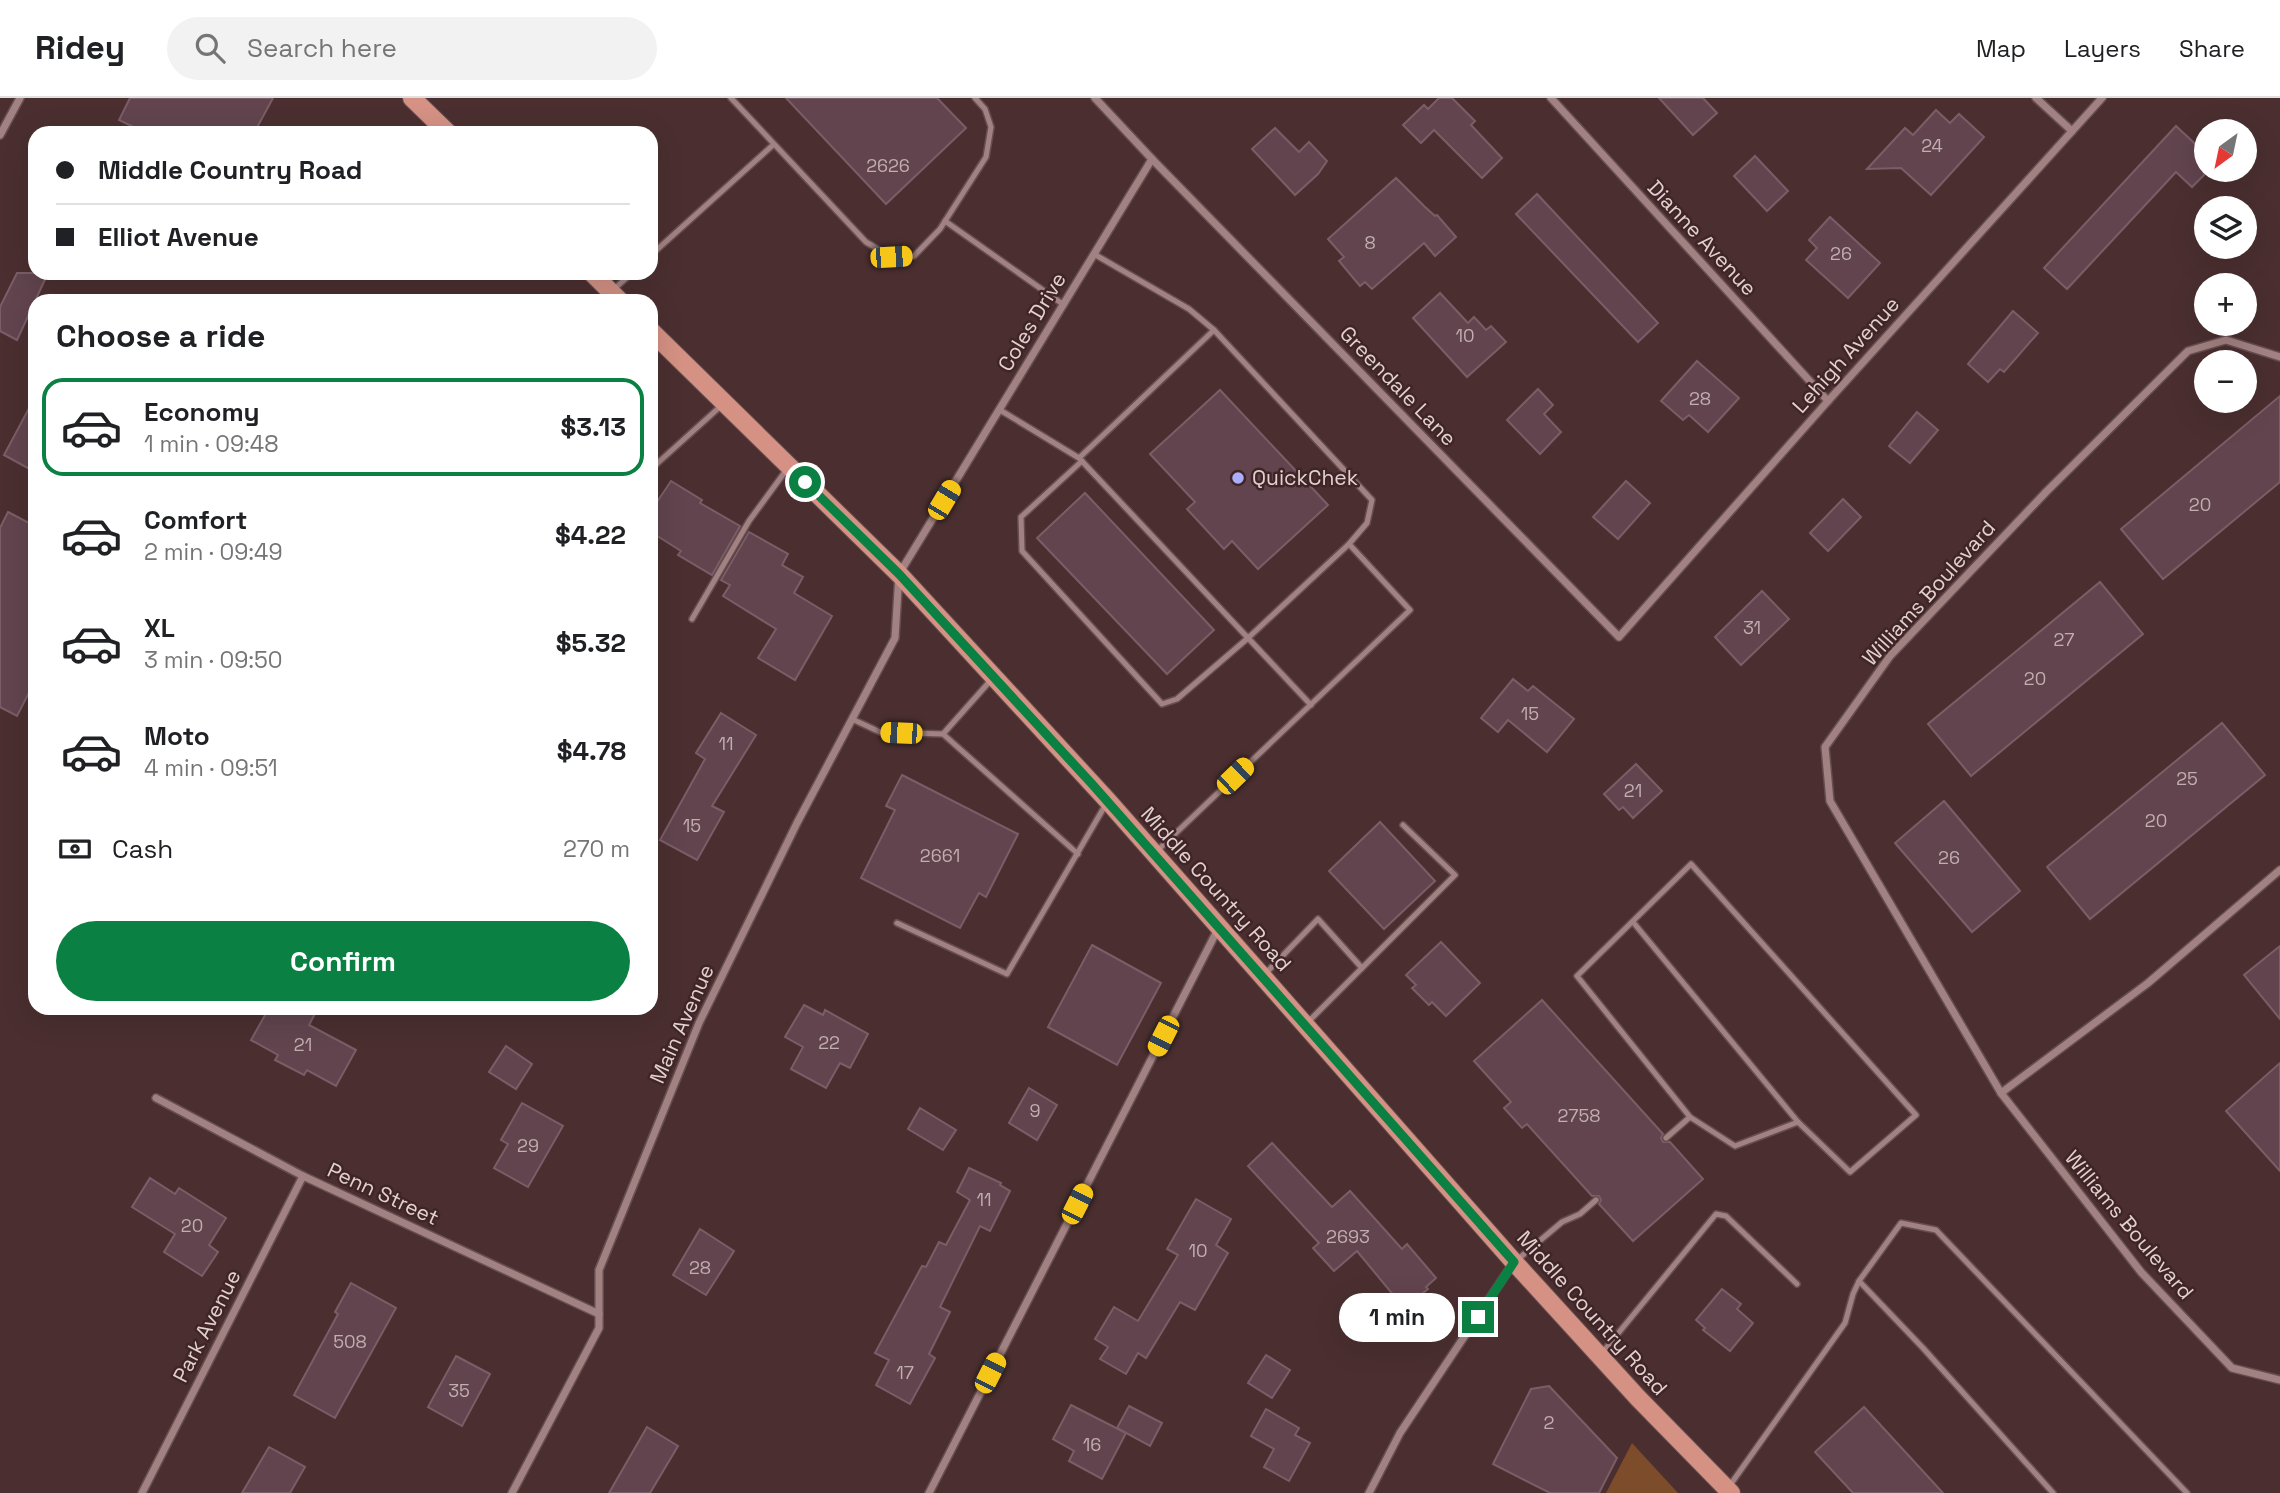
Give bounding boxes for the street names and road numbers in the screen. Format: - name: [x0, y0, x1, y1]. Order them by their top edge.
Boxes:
- street label: Dianne Avenue: [1642, 174, 1763, 301]
- street label: Coles Drive: [991, 267, 1072, 376]
- street label: Lehigh Avenue: [1786, 291, 1905, 418]
- street label: Greendale Lane: [1334, 320, 1462, 451]
- street label: Williams Boulevard: [1856, 514, 2001, 671]
- street label: Middle Country Road: [1135, 801, 1298, 977]
- street label: Main Avenue: [643, 960, 720, 1088]
- street label: Williams Boulevard: [2059, 1145, 2200, 1305]
- street label: Penn Street: [323, 1156, 443, 1231]
- street label: Middle Country Road: [1511, 1225, 1674, 1401]
- street label: Park Avenue: [167, 1265, 246, 1387]

